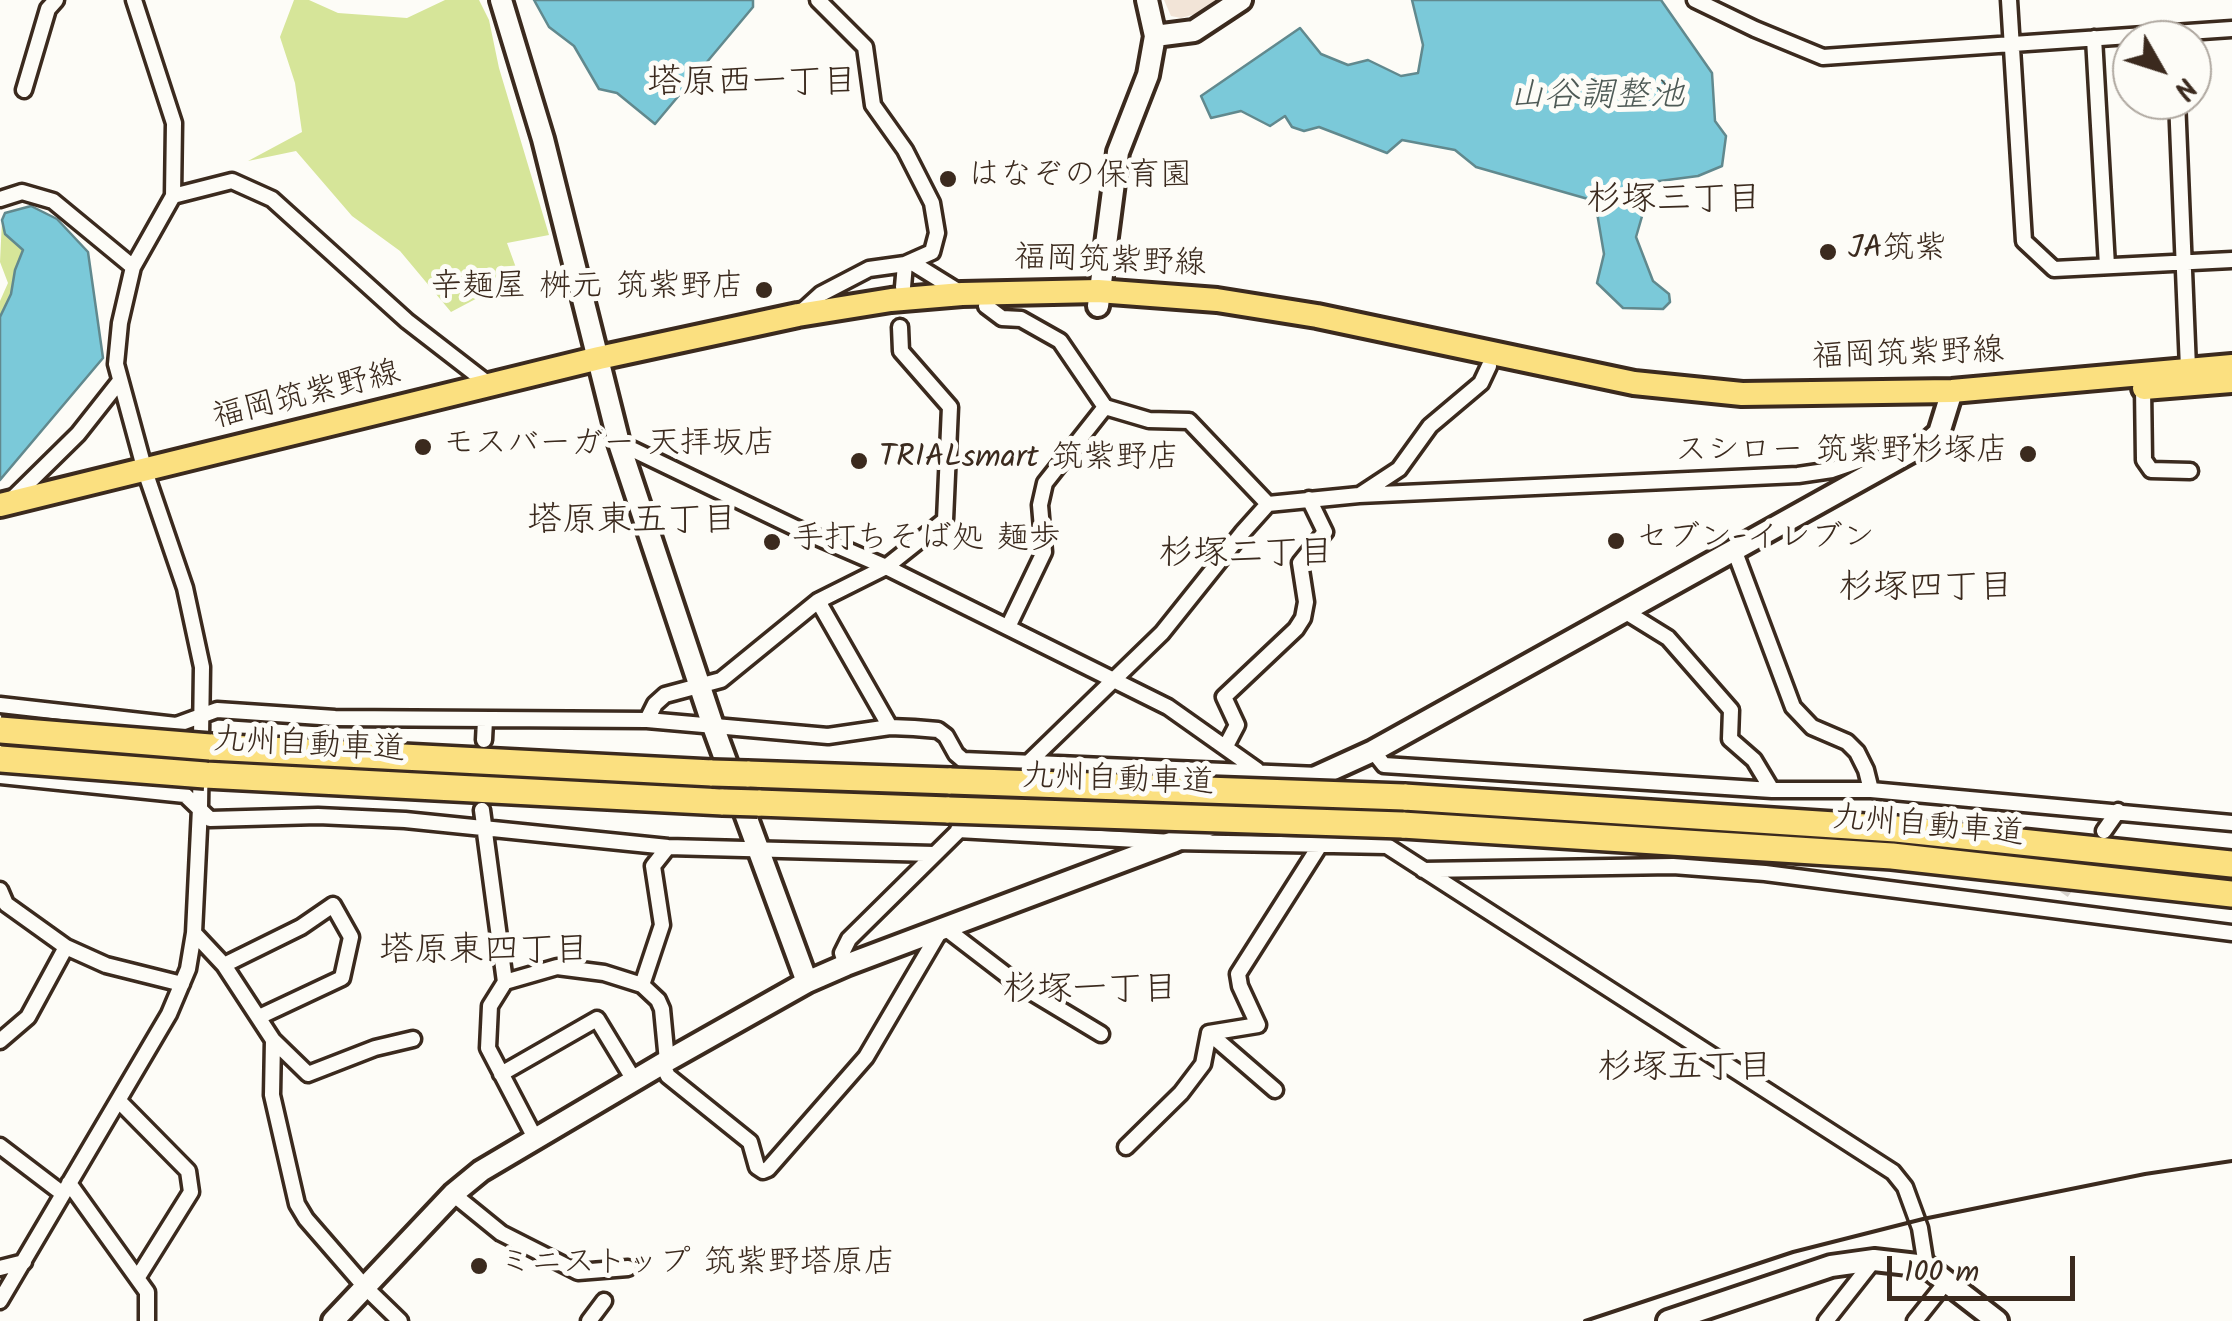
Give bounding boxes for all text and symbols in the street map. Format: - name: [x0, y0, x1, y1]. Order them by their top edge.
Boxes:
- north arrow: [2112, 20, 2212, 120]
- district label: 塔原西一丁目: [647, 65, 857, 107]
- text: N: [2161, 67, 2207, 109]
- water label: 山谷調整池: [1510, 78, 1684, 120]
- place label: はなぞの保育園: [968, 160, 1192, 198]
- marker: はなぞの保育園: [937, 168, 959, 190]
- district label: 杉塚三丁目: [1587, 182, 1761, 224]
- place label: JA筑紫: [1848, 233, 1946, 271]
- street label: 福岡筑紫野線: [1013, 241, 1207, 287]
- marker: JA筑紫: [1817, 241, 1839, 263]
- place label: 辛麺屋 桝元 筑紫野店: [430, 271, 744, 309]
- marker: 辛麺屋 桝元 筑紫野店: [753, 279, 775, 301]
- street label: 福岡筑紫野線: [1811, 334, 2005, 380]
- street label: 福岡筑紫野線: [209, 356, 405, 440]
- place label: モスバーガー 天拝坂店: [443, 428, 776, 466]
- place label: スシロー 筑紫野杉塚店: [1675, 435, 2008, 473]
- marker: モスバーガー 天拝坂店: [412, 436, 434, 458]
- place label: TRIALsmart 筑紫野店: [879, 442, 1180, 480]
- marker: スシロー 筑紫野杉塚店: [2017, 443, 2039, 465]
- marker: TRIALsmart 筑紫野店: [848, 450, 870, 472]
- district label: 塔原東五丁目: [527, 503, 737, 545]
- place label: セブン-イレブン: [1636, 522, 1875, 560]
- place label: 手打ちそば処 麺歩: [792, 523, 1061, 561]
- marker: セブン-イレブン: [1605, 530, 1627, 552]
- marker: 手打ちそば処 麺歩: [761, 531, 783, 553]
- district label: 杉塚二丁目: [1159, 536, 1333, 578]
- district label: 杉塚四丁目: [1839, 570, 2013, 612]
- street label: 九州自動車道: [212, 724, 406, 772]
- street label: 九州自動車道: [1021, 760, 1215, 806]
- street label: 九州自動車道: [1831, 802, 2025, 856]
- district label: 塔原東四丁目: [379, 933, 589, 975]
- district label: 杉塚一丁目: [1003, 972, 1177, 1014]
- district label: 杉塚五丁目: [1598, 1050, 1772, 1092]
- scale bar: [1892, 1236, 2080, 1298]
- place label: ミニストップ 筑紫野塔原店: [499, 1247, 896, 1285]
- text: 100 m: [1904, 1249, 1979, 1297]
- marker: ミニストップ 筑紫野塔原店: [468, 1255, 490, 1277]

